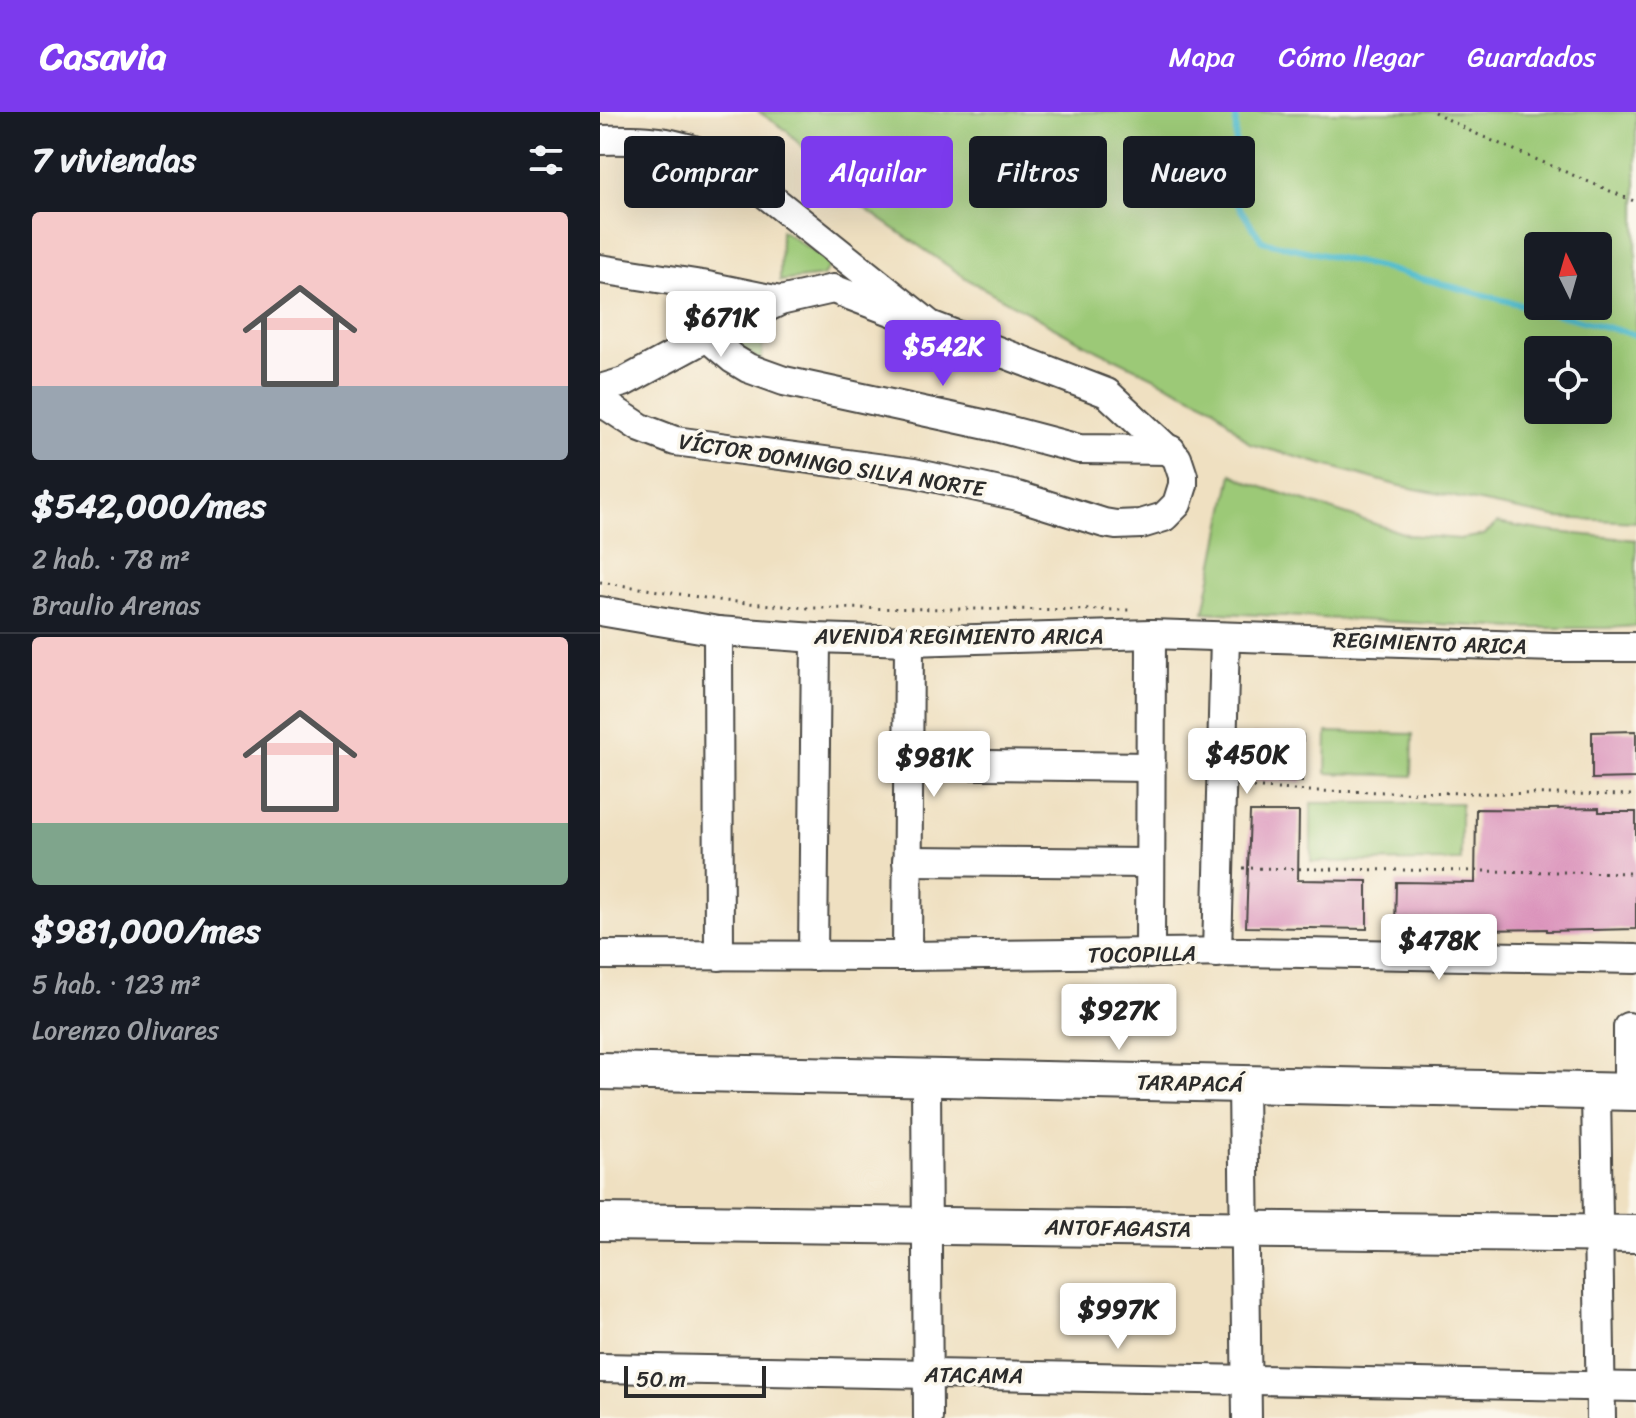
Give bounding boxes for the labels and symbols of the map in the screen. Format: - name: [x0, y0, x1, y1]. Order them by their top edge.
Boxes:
- north arrow: [1524, 232, 1612, 320]
- pin: $671K: [665, 291, 777, 359]
- pin: $542K: [887, 320, 999, 388]
- street label: VÍCTOR DOMINGO SILVA NORTE: [676, 422, 990, 509]
- street label: AVENIDA REGIMIENTO ARICA: [813, 617, 1104, 656]
- street label: REGIMIENTO ARICA: [1332, 620, 1528, 666]
- pin: $450K: [1191, 728, 1303, 796]
- pin: $981K: [878, 731, 990, 799]
- pin: $478K: [1383, 914, 1495, 982]
- street label: TOCOPILLA: [1087, 934, 1197, 974]
- pin: $927K: [1063, 984, 1175, 1052]
- street label: TARAPACÁ: [1136, 1063, 1246, 1103]
- street label: ANTOFAGASTA: [1043, 1207, 1192, 1249]
- pin: $997K: [1062, 1283, 1174, 1351]
- street label: ATACAMA: [923, 1355, 1024, 1395]
- scale bar: [624, 1362, 766, 1398]

